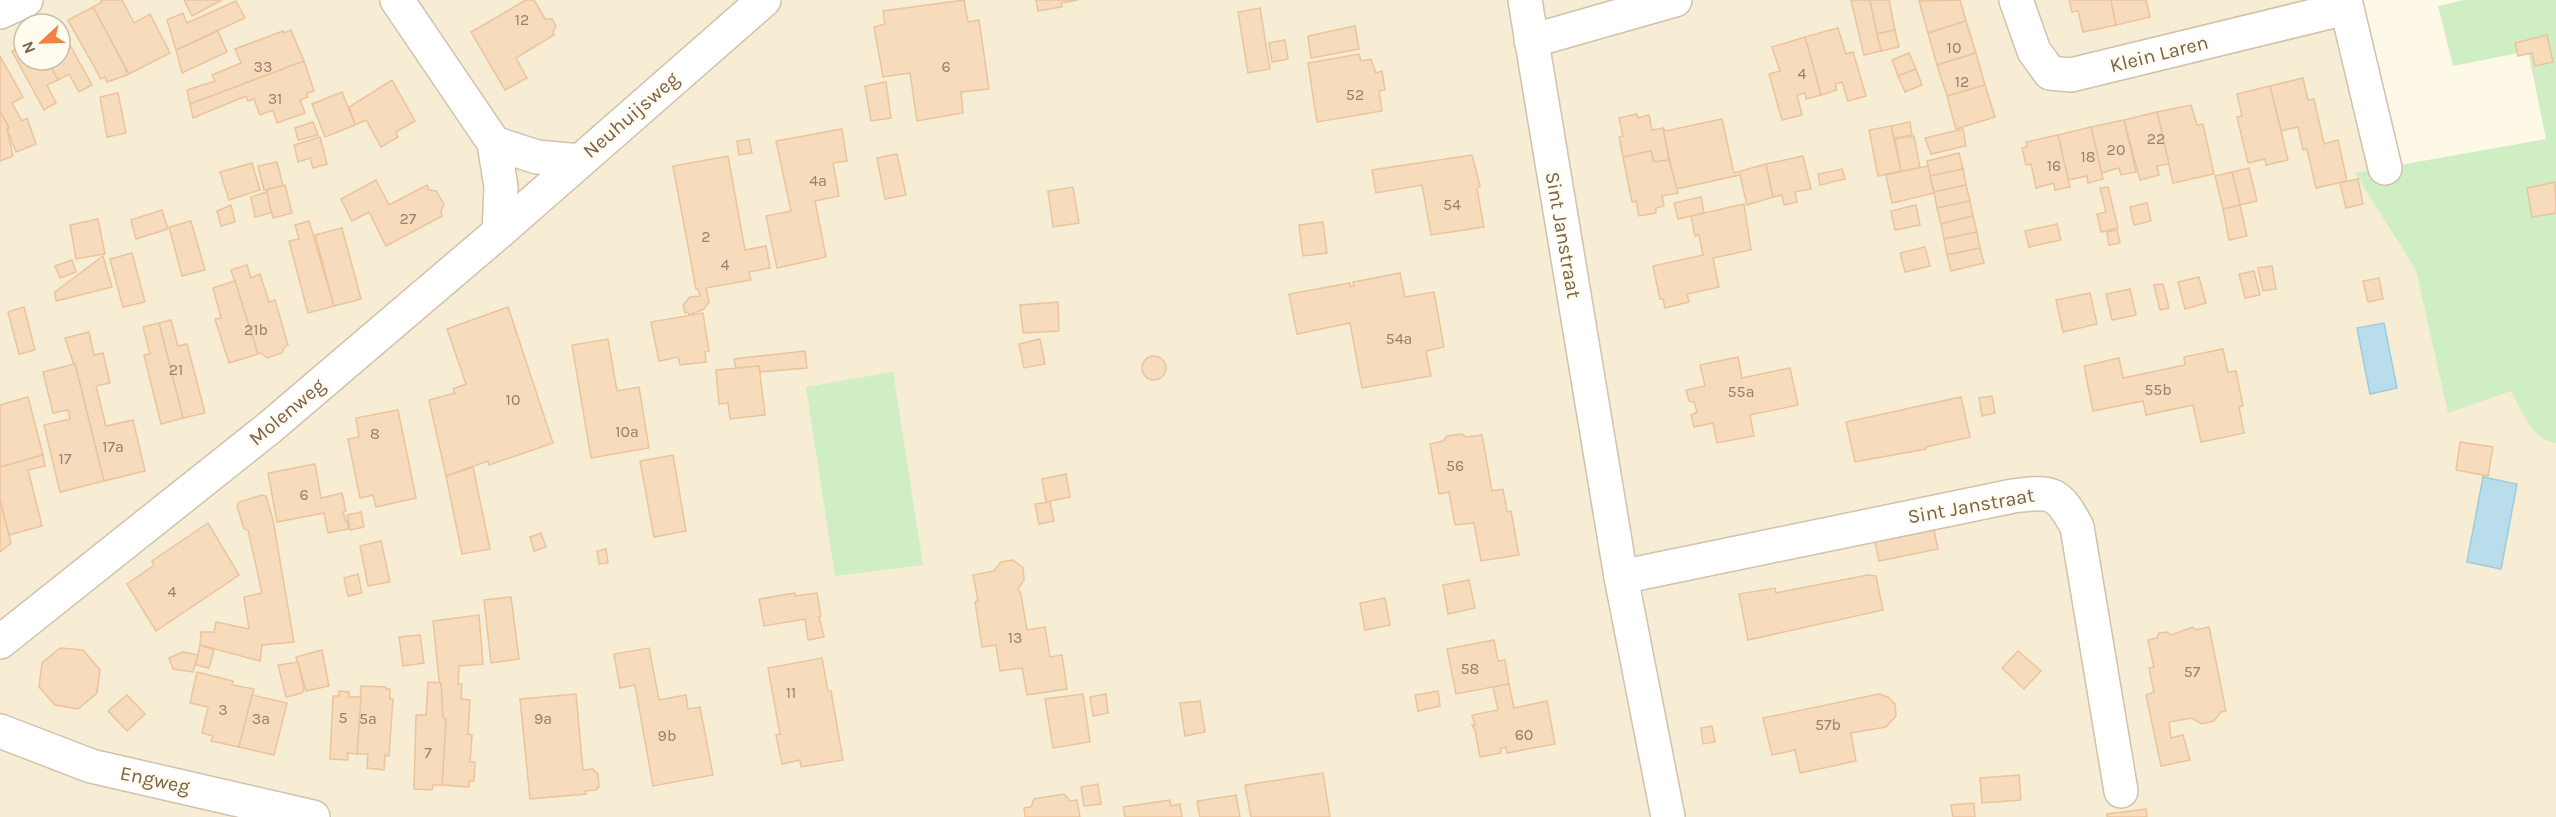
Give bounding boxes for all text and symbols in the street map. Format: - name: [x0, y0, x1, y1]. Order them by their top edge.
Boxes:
- house number: 12: [515, 10, 529, 29]
- north arrow: [12, 12, 72, 72]
- street label: Klein Laren: [2107, 31, 2211, 77]
- house number: 10: [1947, 38, 1961, 57]
- text: N: [18, 39, 40, 56]
- house number: 33: [254, 57, 272, 76]
- house number: 6: [941, 57, 951, 76]
- house number: 4: [1798, 64, 1807, 83]
- street label: Neuhuijsweg: [579, 67, 683, 163]
- house number: 12: [1955, 72, 1969, 91]
- house number: 52: [1346, 85, 1364, 104]
- house number: 31: [268, 89, 282, 108]
- house number: 22: [2147, 129, 2165, 148]
- house number: 20: [2107, 140, 2125, 159]
- house number: 18: [2080, 147, 2096, 166]
- house number: 16: [2047, 156, 2061, 175]
- street label: Sint Janstraat: [1541, 170, 1586, 301]
- house number: 4a: [809, 171, 827, 190]
- house number: 54: [1443, 195, 1461, 214]
- house number: 27: [400, 209, 417, 228]
- house number: 2: [701, 227, 711, 246]
- house number: 4: [721, 255, 730, 274]
- house number: 21b: [244, 320, 268, 339]
- house number: 54a: [1386, 329, 1412, 348]
- house number: 21: [169, 360, 183, 379]
- street label: Molenweg: [244, 374, 330, 450]
- house number: 55b: [2144, 380, 2172, 399]
- house number: 55a: [1728, 382, 1754, 401]
- house number: 10: [506, 390, 520, 409]
- house number: 10a: [615, 422, 639, 441]
- house number: 8: [370, 424, 380, 443]
- house number: 17a: [102, 437, 124, 456]
- house number: 17: [59, 449, 72, 468]
- house number: 56: [1446, 456, 1464, 475]
- street label: Sint Janstraat: [1906, 483, 2037, 528]
- house number: 6: [299, 485, 309, 504]
- house number: 4: [168, 582, 177, 601]
- house number: 13: [1008, 628, 1022, 647]
- house number: 58: [1461, 659, 1479, 678]
- house number: 57: [2184, 662, 2201, 681]
- house number: 11: [786, 683, 796, 702]
- house number: 3: [218, 700, 228, 719]
- house number: 5: [338, 708, 348, 727]
- house number: 3a: [252, 709, 270, 728]
- house number: 5a: [359, 709, 377, 728]
- house number: 9a: [534, 709, 552, 728]
- house number: 57b: [1815, 715, 1841, 734]
- house number: 60: [1515, 725, 1533, 744]
- house number: 9b: [658, 726, 676, 745]
- house number: 7: [424, 743, 432, 762]
- street label: Engweg: [118, 761, 192, 799]

